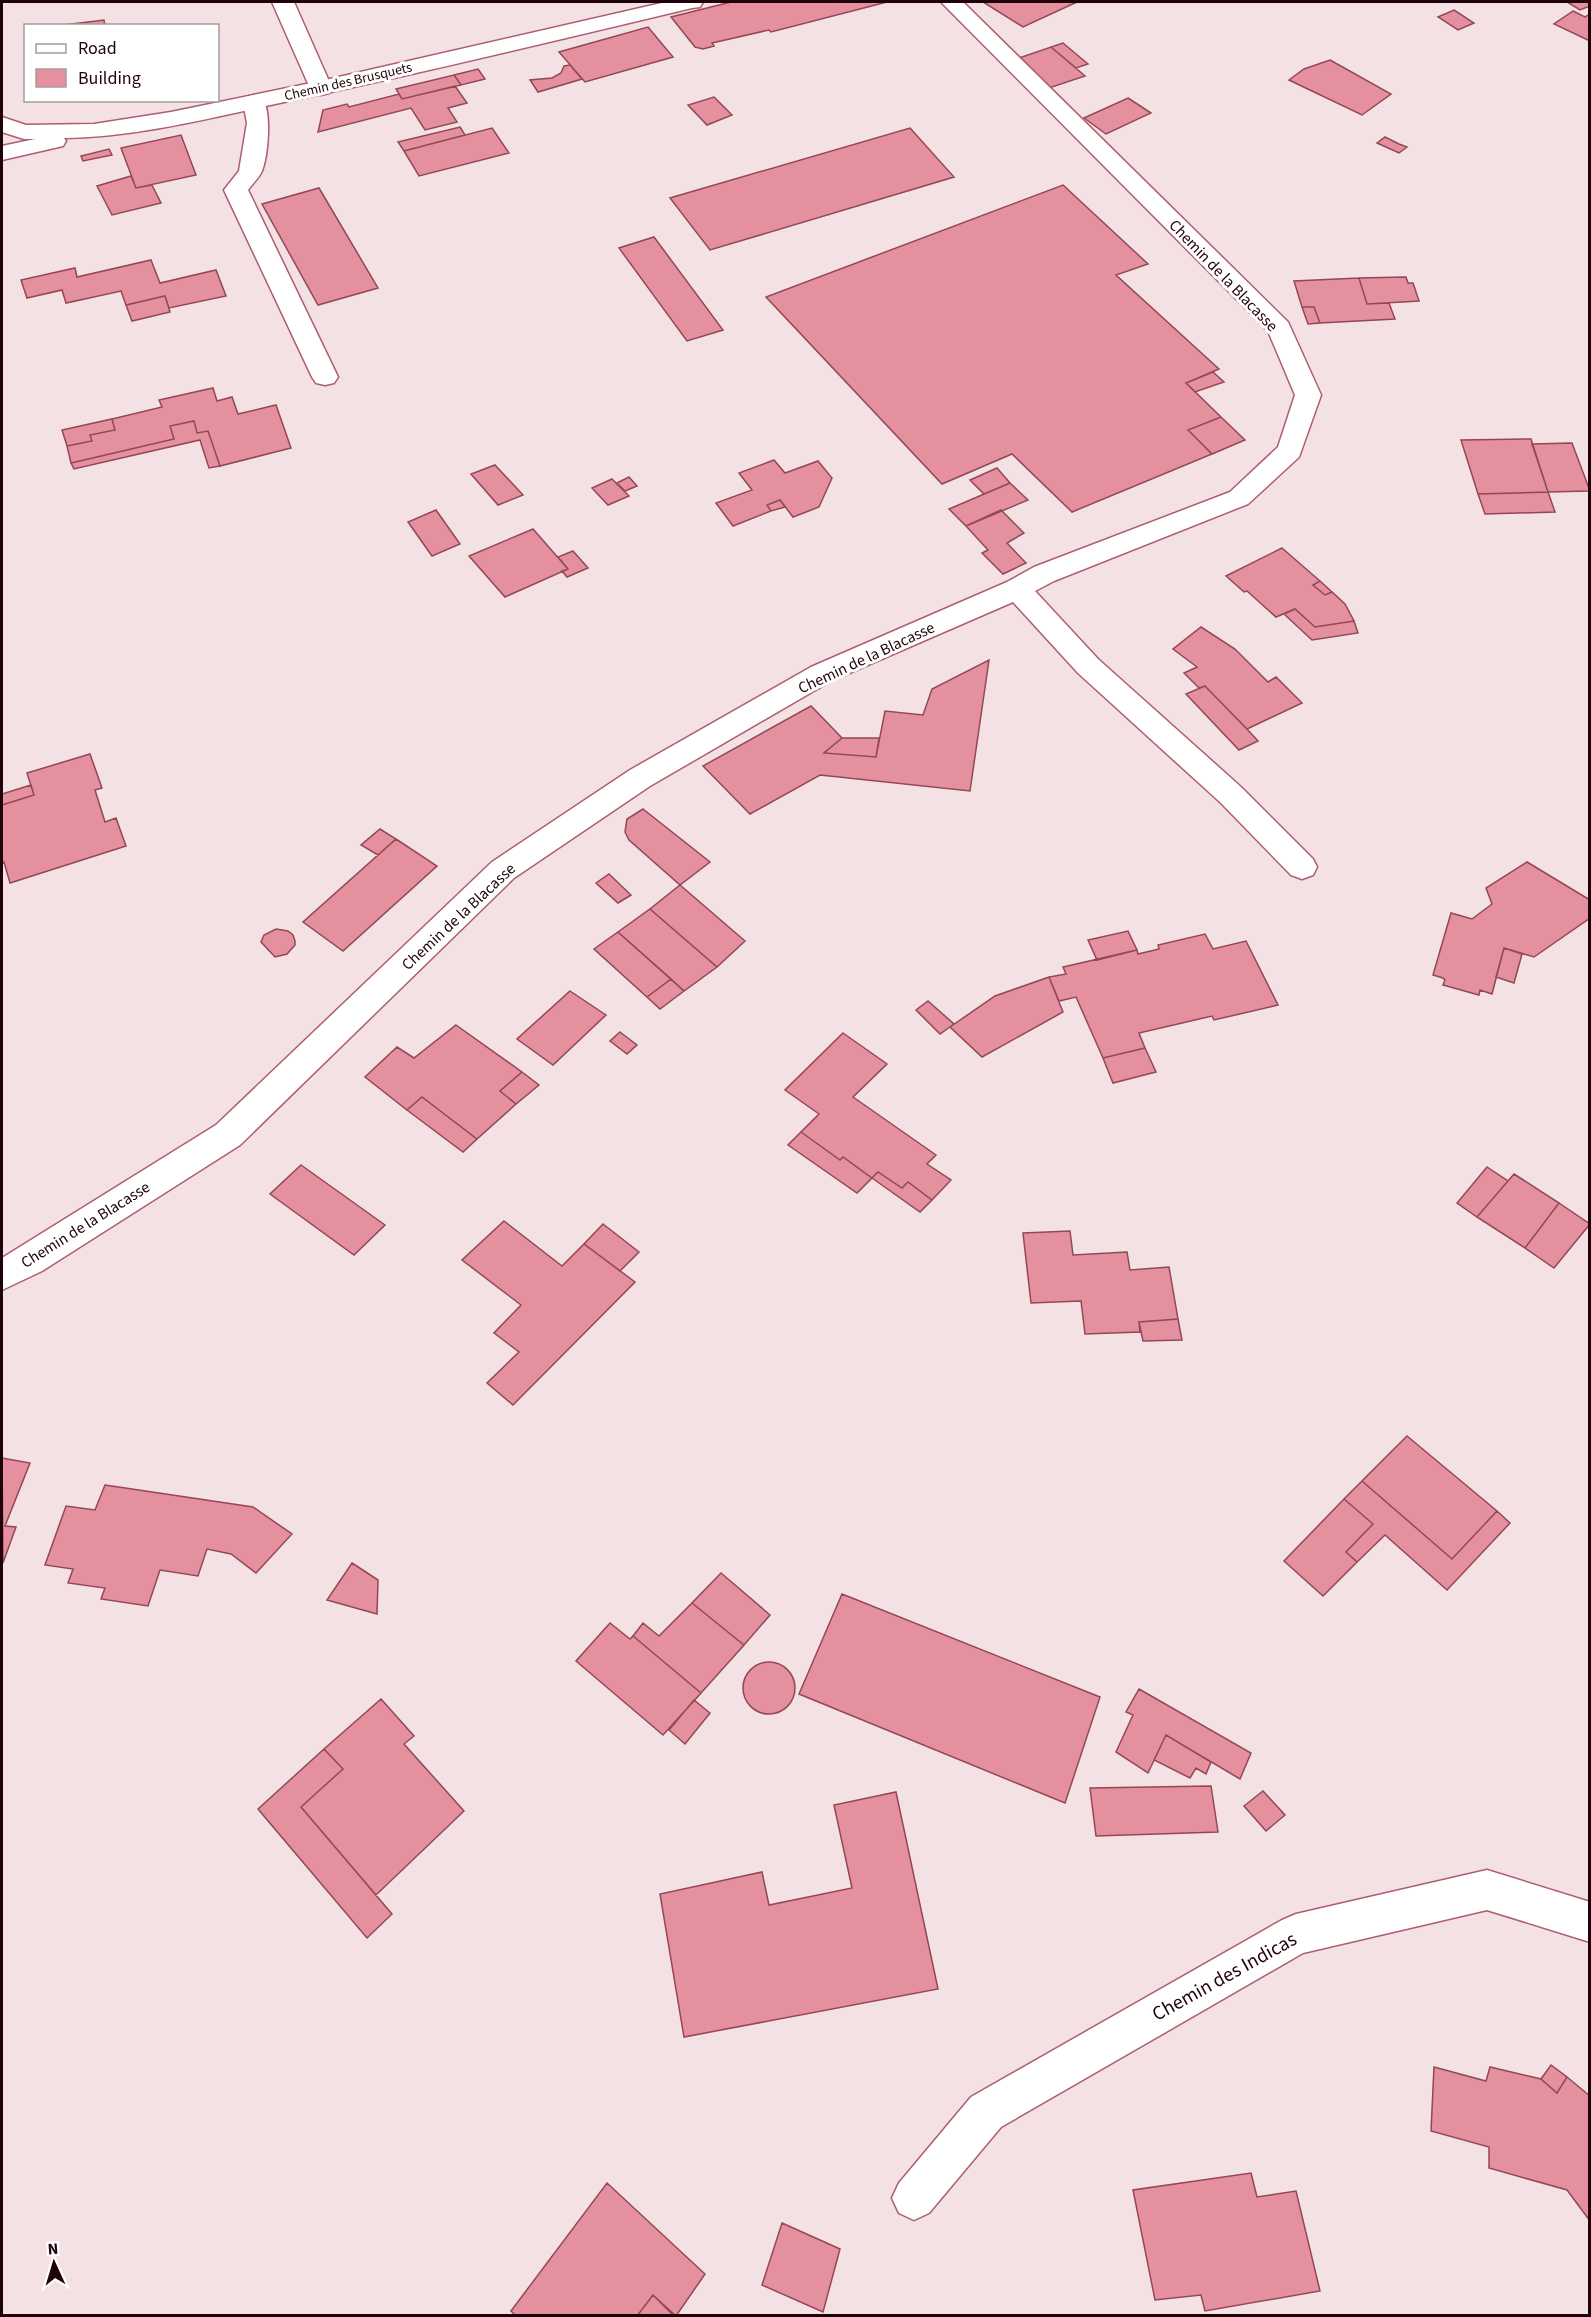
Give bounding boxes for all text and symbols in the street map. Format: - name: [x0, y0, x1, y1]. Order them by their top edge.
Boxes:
- legend: [24, 24, 219, 102]
- text: Road: [78, 36, 117, 61]
- street label: Chemin des Brusquets: [282, 58, 414, 106]
- text: Building: [78, 66, 141, 91]
- street label: Chemin de la Blacasse: [1164, 215, 1283, 337]
- street label: Chemin de la Blacasse: [795, 617, 938, 699]
- street label: Chemin de la Blacasse: [397, 858, 520, 975]
- street label: Chemin de la Blacasse: [17, 1176, 154, 1273]
- street label: Chemin des Indicas: [1147, 1925, 1302, 2028]
- north arrow: [24, 2233, 84, 2293]
- text: N: [47, 2238, 59, 2260]

